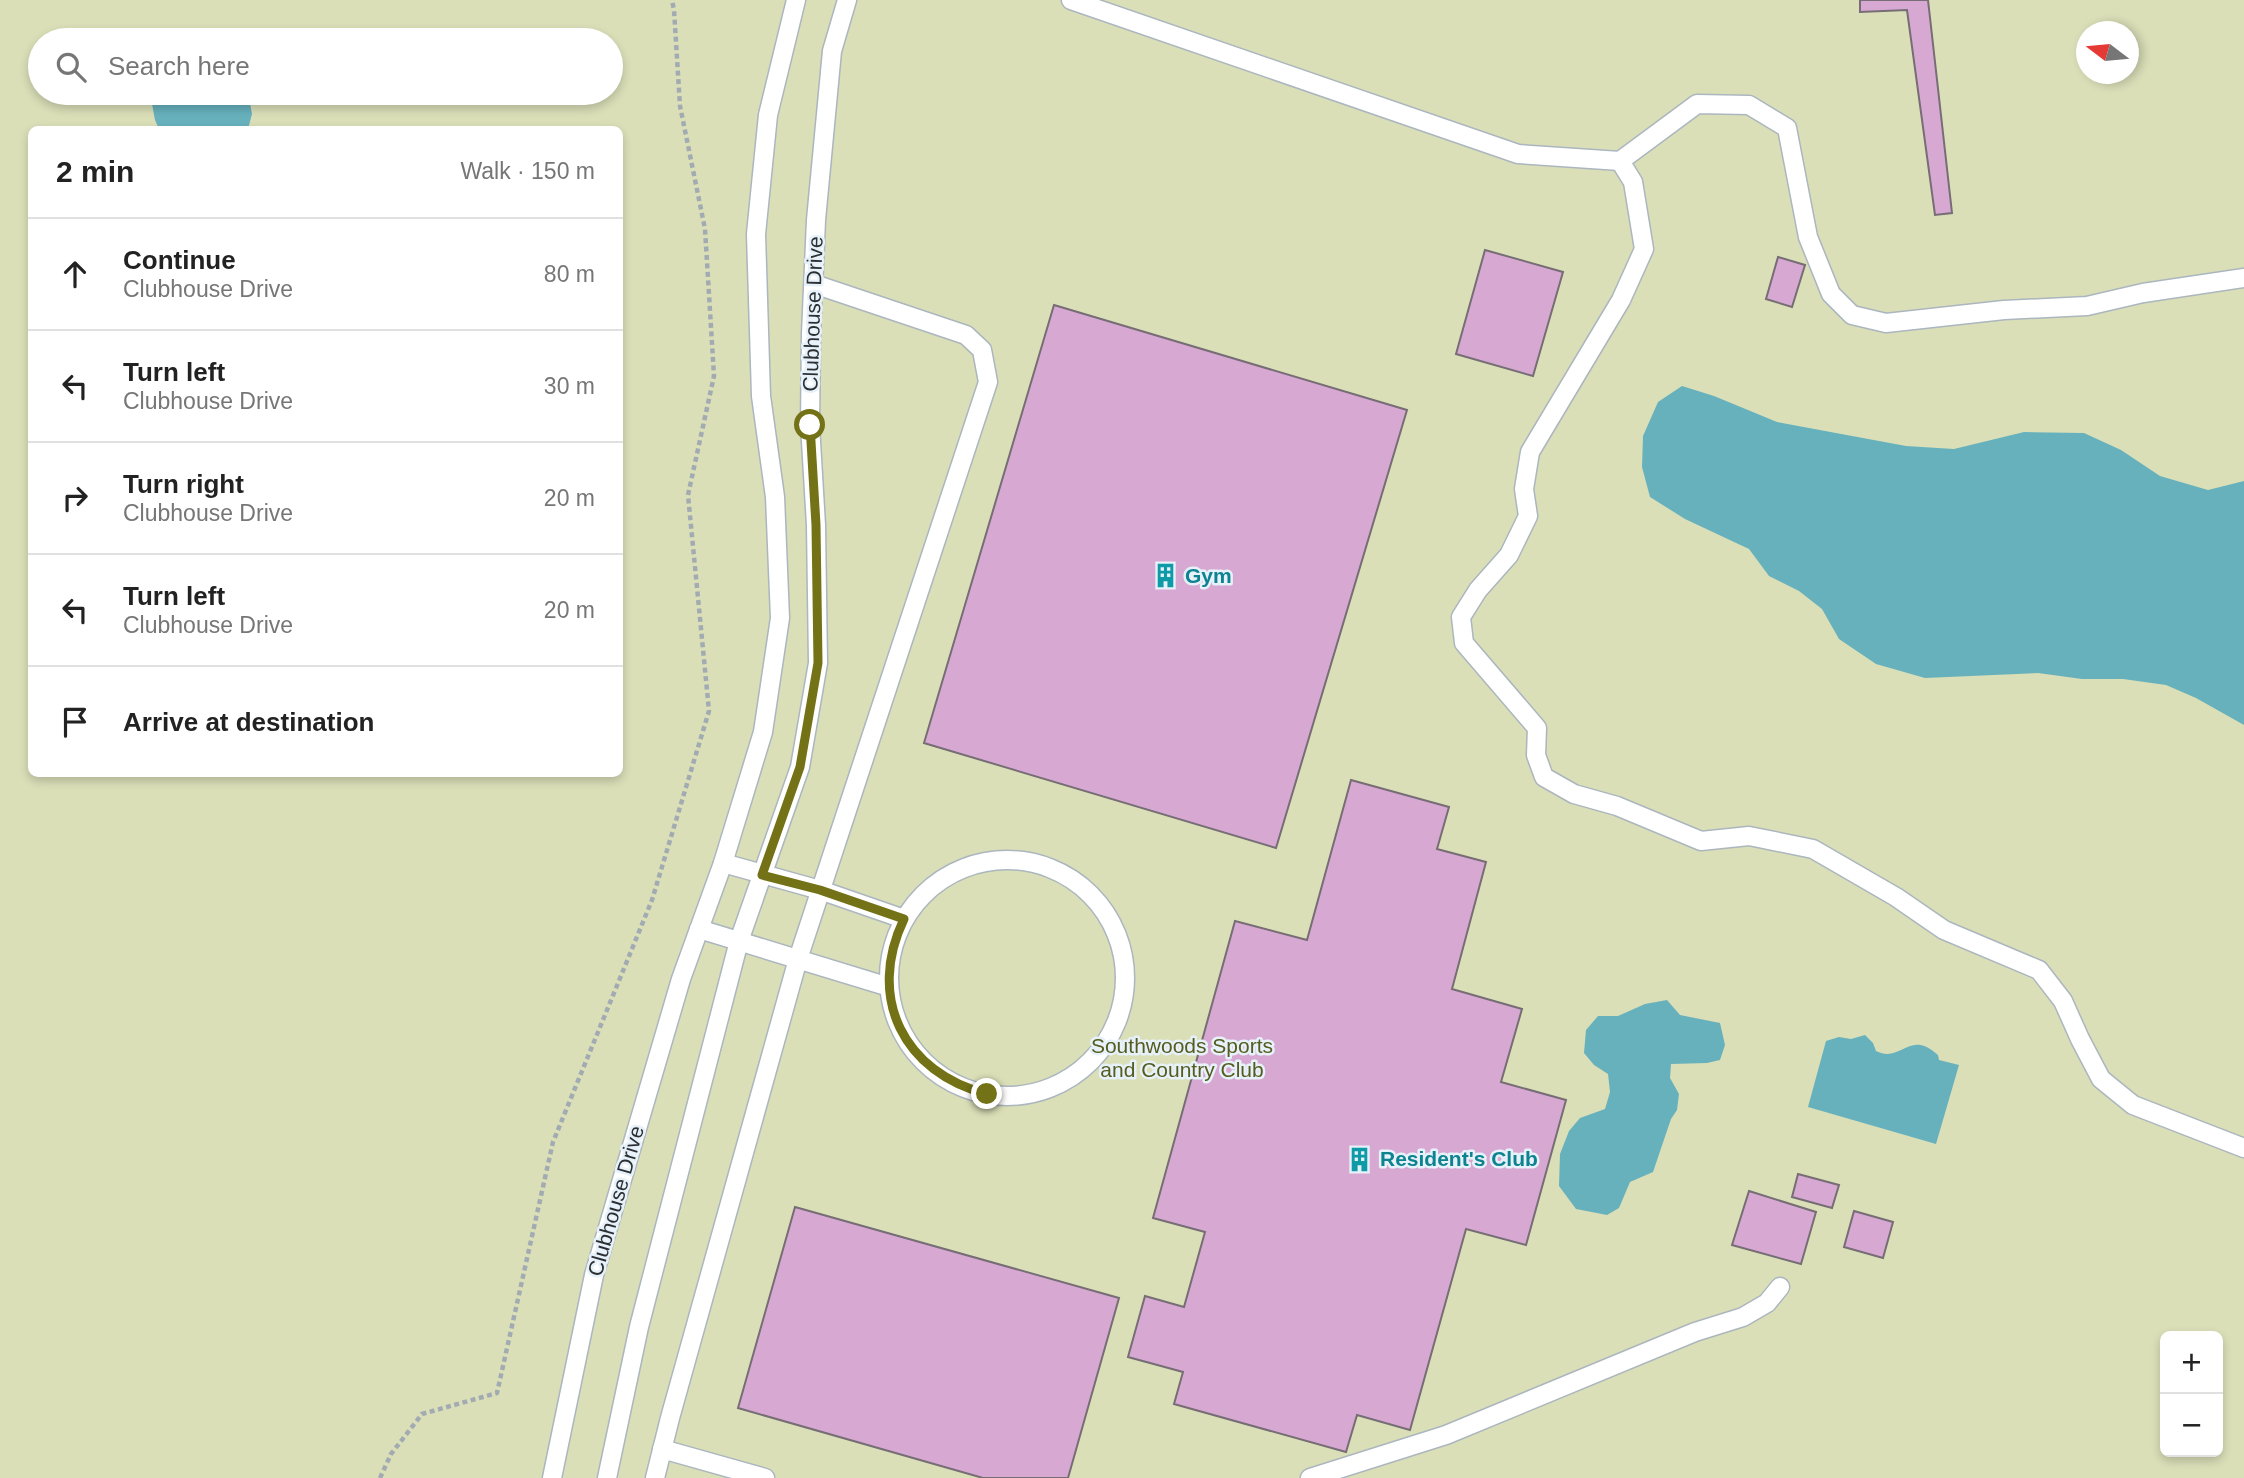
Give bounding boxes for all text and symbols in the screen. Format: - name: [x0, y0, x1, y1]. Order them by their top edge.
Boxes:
- north arrow: [2076, 21, 2139, 84]
- search box: [28, 28, 623, 105]
- icon: search: [52, 48, 90, 86]
- text: Search here: [108, 51, 250, 81]
- text: 2 min: [56, 155, 134, 188]
- text: Walk · 150 m: [460, 158, 595, 184]
- street label: Clubhouse Drive: [798, 236, 827, 392]
- text: Continue: [123, 245, 236, 275]
- icon: ahead: [56, 255, 94, 293]
- text: 80 m: [544, 261, 595, 287]
- text: Clubhouse Drive: [123, 276, 293, 302]
- text: Turn left: [123, 357, 225, 387]
- icon: left: [56, 367, 94, 405]
- text: 30 m: [544, 373, 595, 399]
- text: Clubhouse Drive: [123, 388, 293, 414]
- route start: [794, 409, 825, 440]
- text: Turn right: [123, 469, 244, 499]
- icon: right: [56, 479, 94, 517]
- text: 20 m: [544, 485, 595, 511]
- text: Clubhouse Drive: [123, 500, 293, 526]
- building icon: Gym: [1151, 562, 1179, 590]
- place label: Gym: [1185, 564, 1232, 587]
- text: Turn left: [123, 581, 225, 611]
- icon: left: [56, 591, 94, 629]
- text: 20 m: [544, 597, 595, 623]
- text: Clubhouse Drive: [123, 612, 293, 638]
- icon: arrive: [56, 703, 94, 741]
- text: Arrive at destination: [123, 707, 374, 737]
- park label: Southwoods Sports and Country Club: [1091, 1034, 1273, 1081]
- route end: [971, 1078, 1002, 1109]
- street label: Clubhouse Drive: [583, 1123, 648, 1279]
- building icon: Resident's Club: [1346, 1145, 1374, 1173]
- place label: Resident's Club: [1380, 1147, 1538, 1170]
- map controls: [2160, 1331, 2223, 1457]
- button: +: [2160, 1331, 2223, 1394]
- button: −: [2160, 1394, 2223, 1457]

